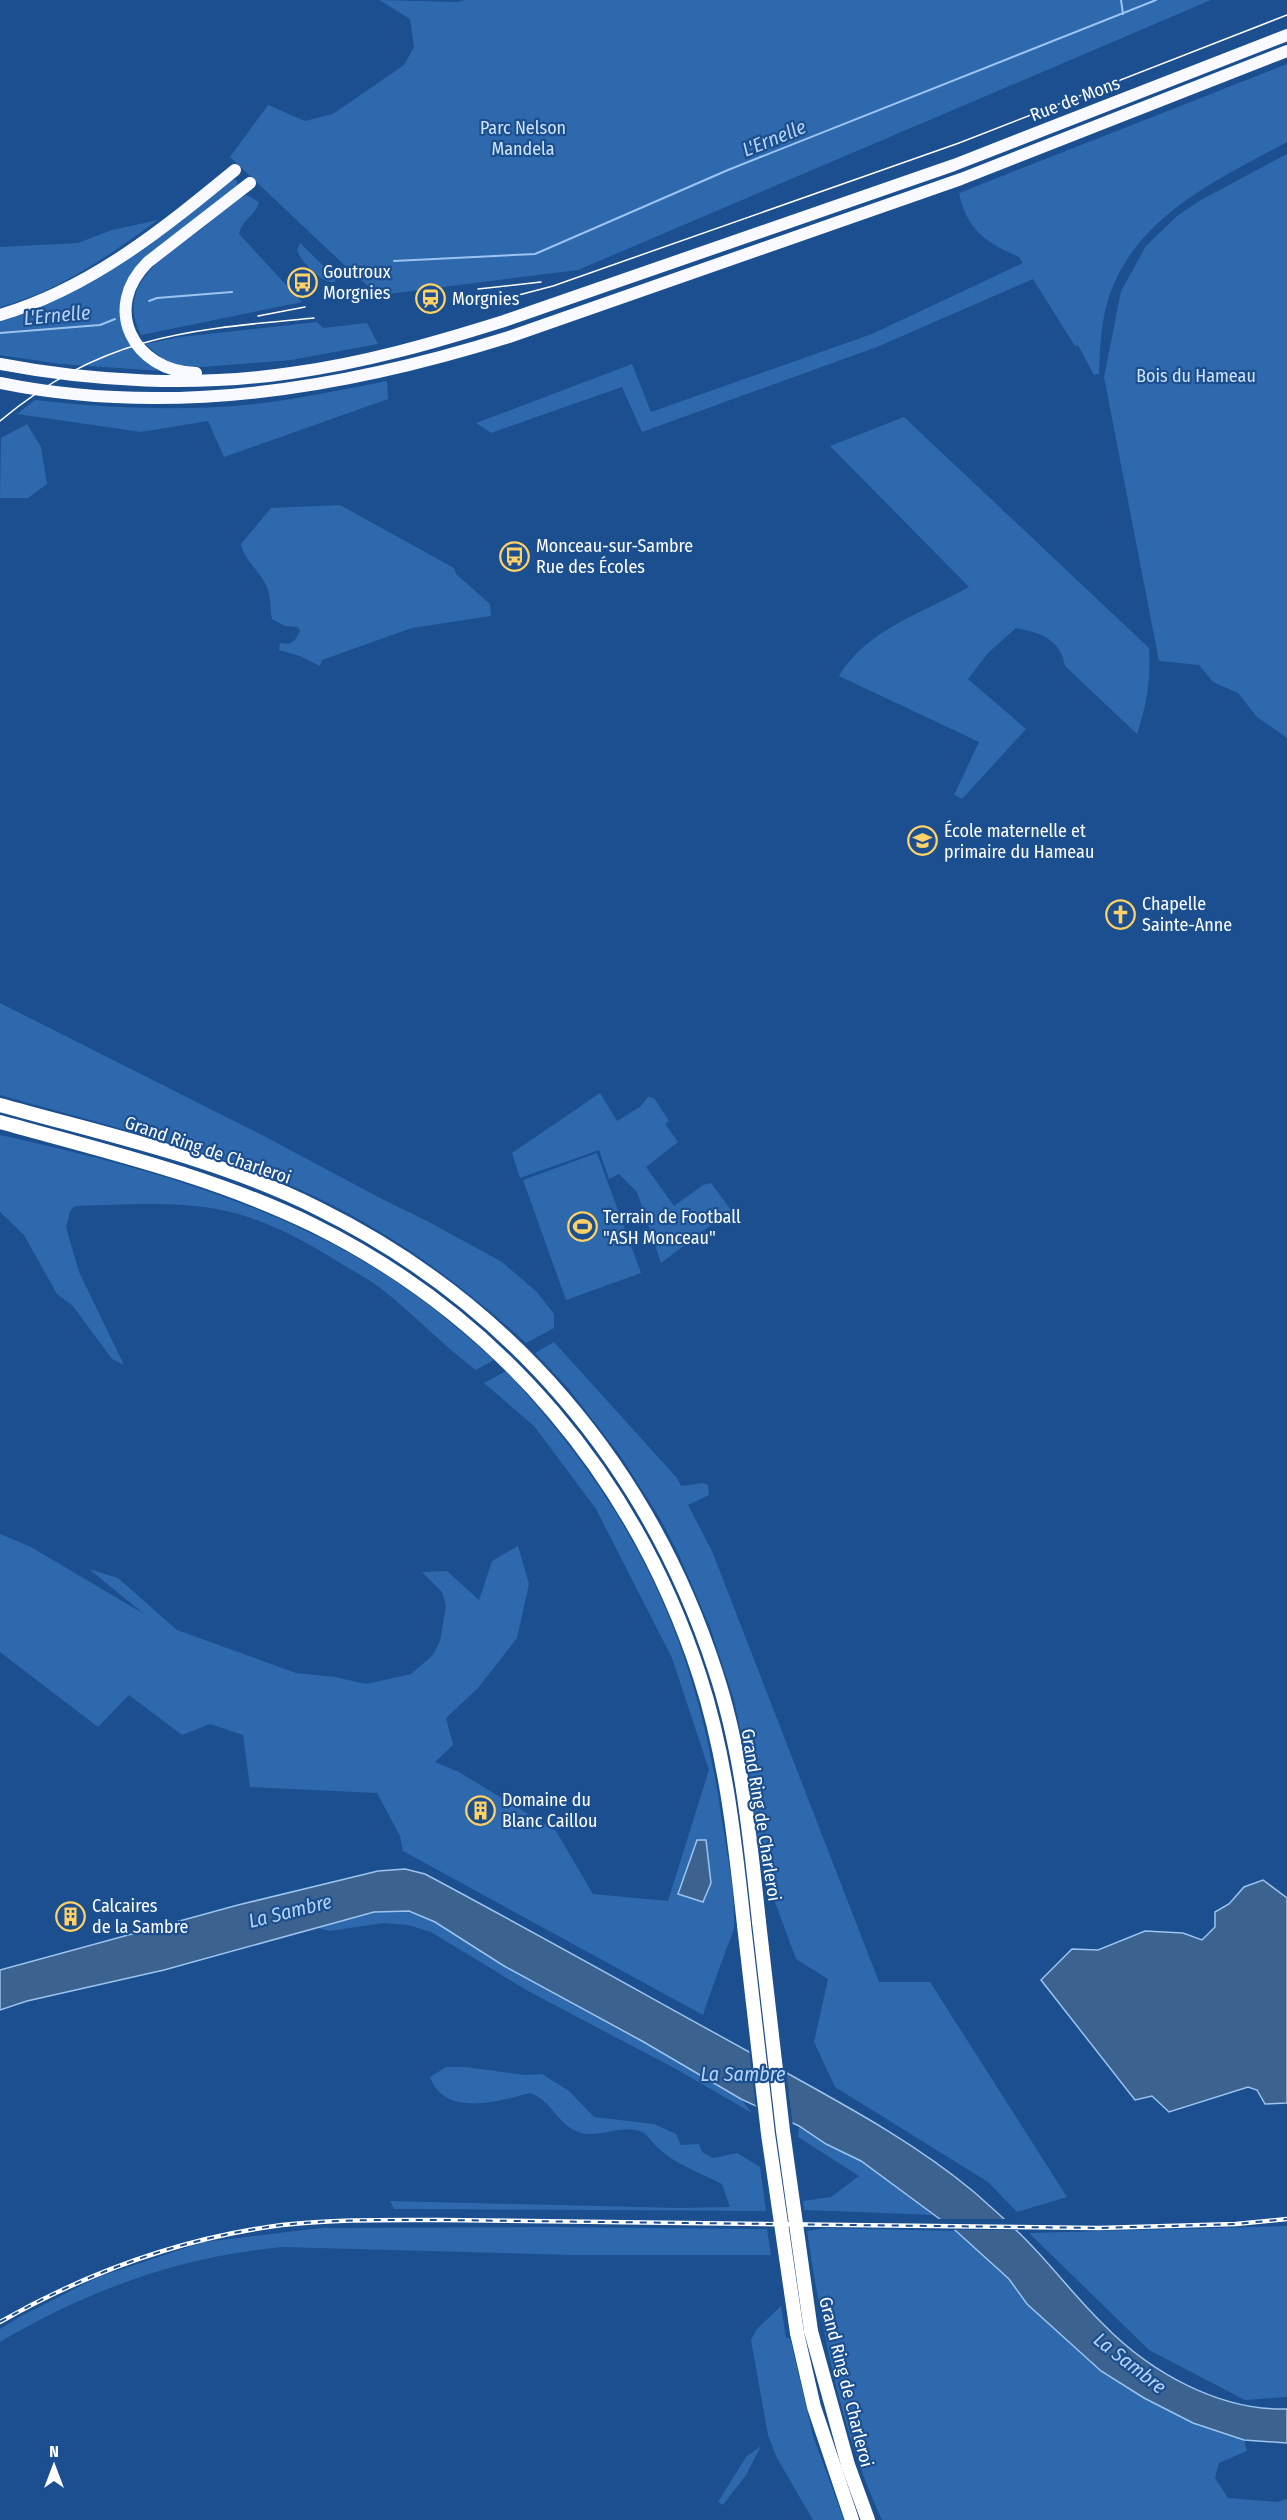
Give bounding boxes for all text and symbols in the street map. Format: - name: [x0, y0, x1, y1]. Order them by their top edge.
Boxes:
- street label: Rue de Mons: [1027, 72, 1123, 126]
- water label: L'Ernelle: [739, 114, 810, 162]
- park label: Parc Nelson Mandela: [480, 117, 566, 160]
- place label: Goutroux Morgnies: [323, 261, 391, 304]
- bus stop icon: Goutroux Morgnies: [286, 266, 318, 298]
- station icon: Morgnies: [415, 283, 447, 315]
- place label: Morgnies: [452, 288, 520, 310]
- water label: L'Ernelle: [23, 300, 92, 330]
- park label: Bois du Hameau: [1136, 365, 1256, 387]
- place label: Monceau-sur-Sambre Rue des Écoles: [536, 535, 693, 578]
- bus stop icon: Monceau-sur-Sambre Rue des Écoles: [499, 540, 531, 572]
- place label: École maternelle et primaire du Hameau: [944, 819, 1094, 863]
- school or university icon: École maternelle et primaire du Hameau: [907, 825, 939, 857]
- place label: Chapelle Sainte-Anne: [1142, 893, 1232, 936]
- church icon: Chapelle Sainte-Anne: [1105, 898, 1137, 930]
- street label: Grand Ring de Charleroi: [122, 1111, 294, 1189]
- place label: Terrain de Football "ASH Monceau": [603, 1206, 741, 1249]
- sports icon: Terrain de Football "ASH Monceau": [566, 1211, 598, 1243]
- street label: Grand Ring de Charleroi: [736, 1727, 786, 1903]
- place label: Domaine du Blanc Caillou: [502, 1789, 597, 1832]
- building icon: Domaine du Blanc Caillou: [465, 1794, 497, 1826]
- water label: La Sambre: [246, 1889, 335, 1933]
- place label: Calcaires de la Sambre: [92, 1895, 188, 1938]
- building icon: Calcaires de la Sambre: [55, 1900, 87, 1932]
- water label: La Sambre: [700, 2062, 786, 2086]
- street label: Grand Ring de Charleroi: [814, 2295, 878, 2469]
- water label: La Sambre: [1089, 2327, 1171, 2399]
- north arrow: [24, 2436, 84, 2496]
- text: N: [49, 2442, 59, 2461]

